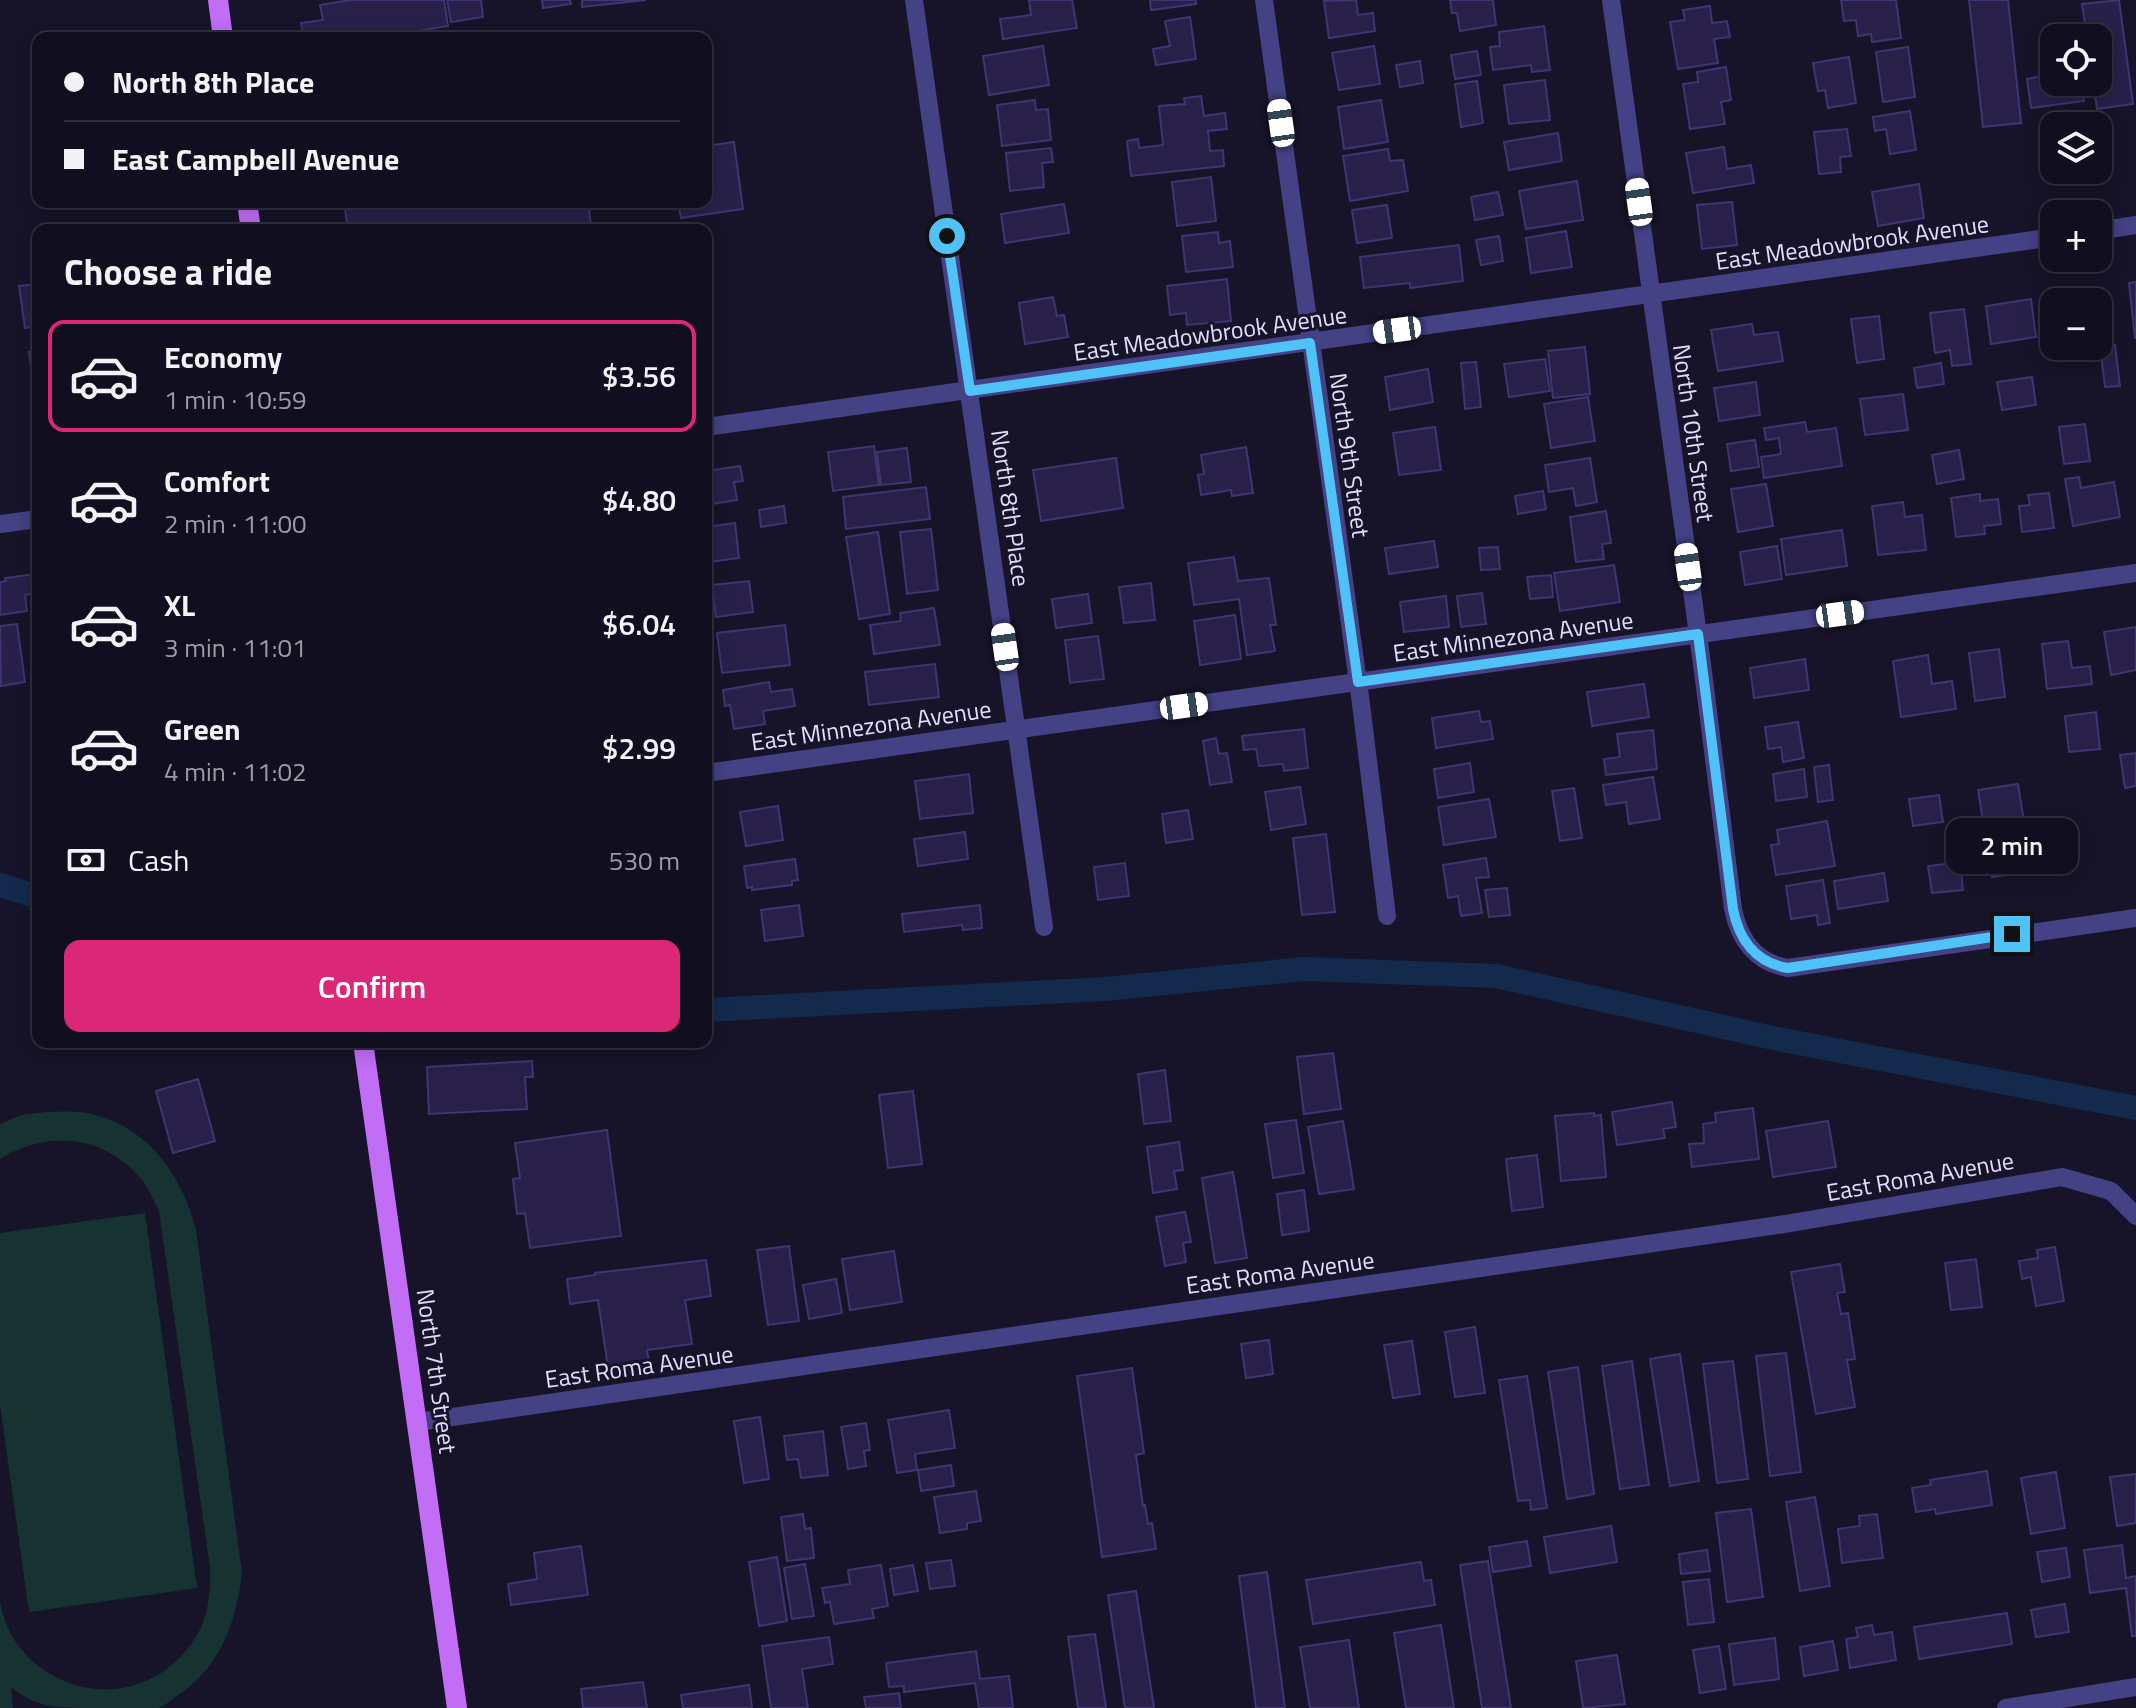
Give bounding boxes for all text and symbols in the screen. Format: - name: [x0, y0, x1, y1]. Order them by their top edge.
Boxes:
- map controls: [2040, 24, 2112, 360]
- button: locate: [2040, 24, 2112, 96]
- text: North 8th Place: [112, 59, 314, 105]
- car: [1266, 98, 1296, 148]
- button: layers: [2040, 112, 2112, 184]
- text: East Campbell Avenue: [112, 136, 399, 182]
- car: [1624, 177, 1654, 227]
- button: +: [2040, 200, 2112, 272]
- street label: East Meadowbrook Avenue: [1713, 205, 1991, 279]
- route start: [929, 218, 965, 254]
- text: Choose a ride: [64, 244, 272, 299]
- button: −: [2040, 288, 2112, 360]
- street label: East Meadowbrook Avenue: [1071, 296, 1349, 370]
- car: [1372, 315, 1422, 345]
- text: Economy: [164, 334, 282, 380]
- icon: car: [68, 340, 140, 412]
- street label: North 10th Street: [1664, 342, 1724, 525]
- text: $3.56: [602, 353, 676, 399]
- street label: North 9th Street: [1321, 371, 1379, 540]
- text: 1 min · 10:59: [164, 380, 307, 419]
- street label: North 8th Place: [982, 427, 1040, 589]
- text: Comfort: [164, 458, 270, 504]
- icon: car: [68, 464, 140, 536]
- text: $4.80: [602, 477, 676, 523]
- text: 2 min · 11:00: [164, 504, 307, 543]
- car: [1673, 542, 1703, 592]
- text: XL: [164, 582, 195, 628]
- icon: car: [68, 588, 140, 660]
- car: [1815, 599, 1865, 629]
- text: $6.04: [602, 601, 676, 647]
- street label: East Minnezona Avenue: [1391, 601, 1635, 671]
- car: [990, 622, 1020, 672]
- text: 3 min · 11:01: [164, 628, 307, 667]
- street label: East Minnezona Avenue: [749, 690, 993, 760]
- car: [1159, 691, 1209, 721]
- text: Green: [164, 706, 241, 752]
- icon: car: [68, 712, 140, 784]
- text: $2.99: [602, 725, 676, 771]
- text: 4 min · 11:02: [164, 752, 307, 791]
- callout: 2 min: [1946, 818, 2078, 874]
- text: 2 min: [1981, 826, 2043, 865]
- text: Cash: [128, 837, 189, 883]
- icon: cash: [64, 838, 108, 882]
- text: 530 m: [609, 841, 680, 880]
- route end: [1994, 916, 2030, 952]
- button: Confirm: [64, 940, 680, 1032]
- street label: East Roma Avenue: [1823, 1142, 2017, 1210]
- street label: East Roma Avenue: [1183, 1241, 1377, 1303]
- street label: North 7th Street: [408, 1287, 466, 1456]
- street label: East Roma Avenue: [542, 1335, 736, 1397]

